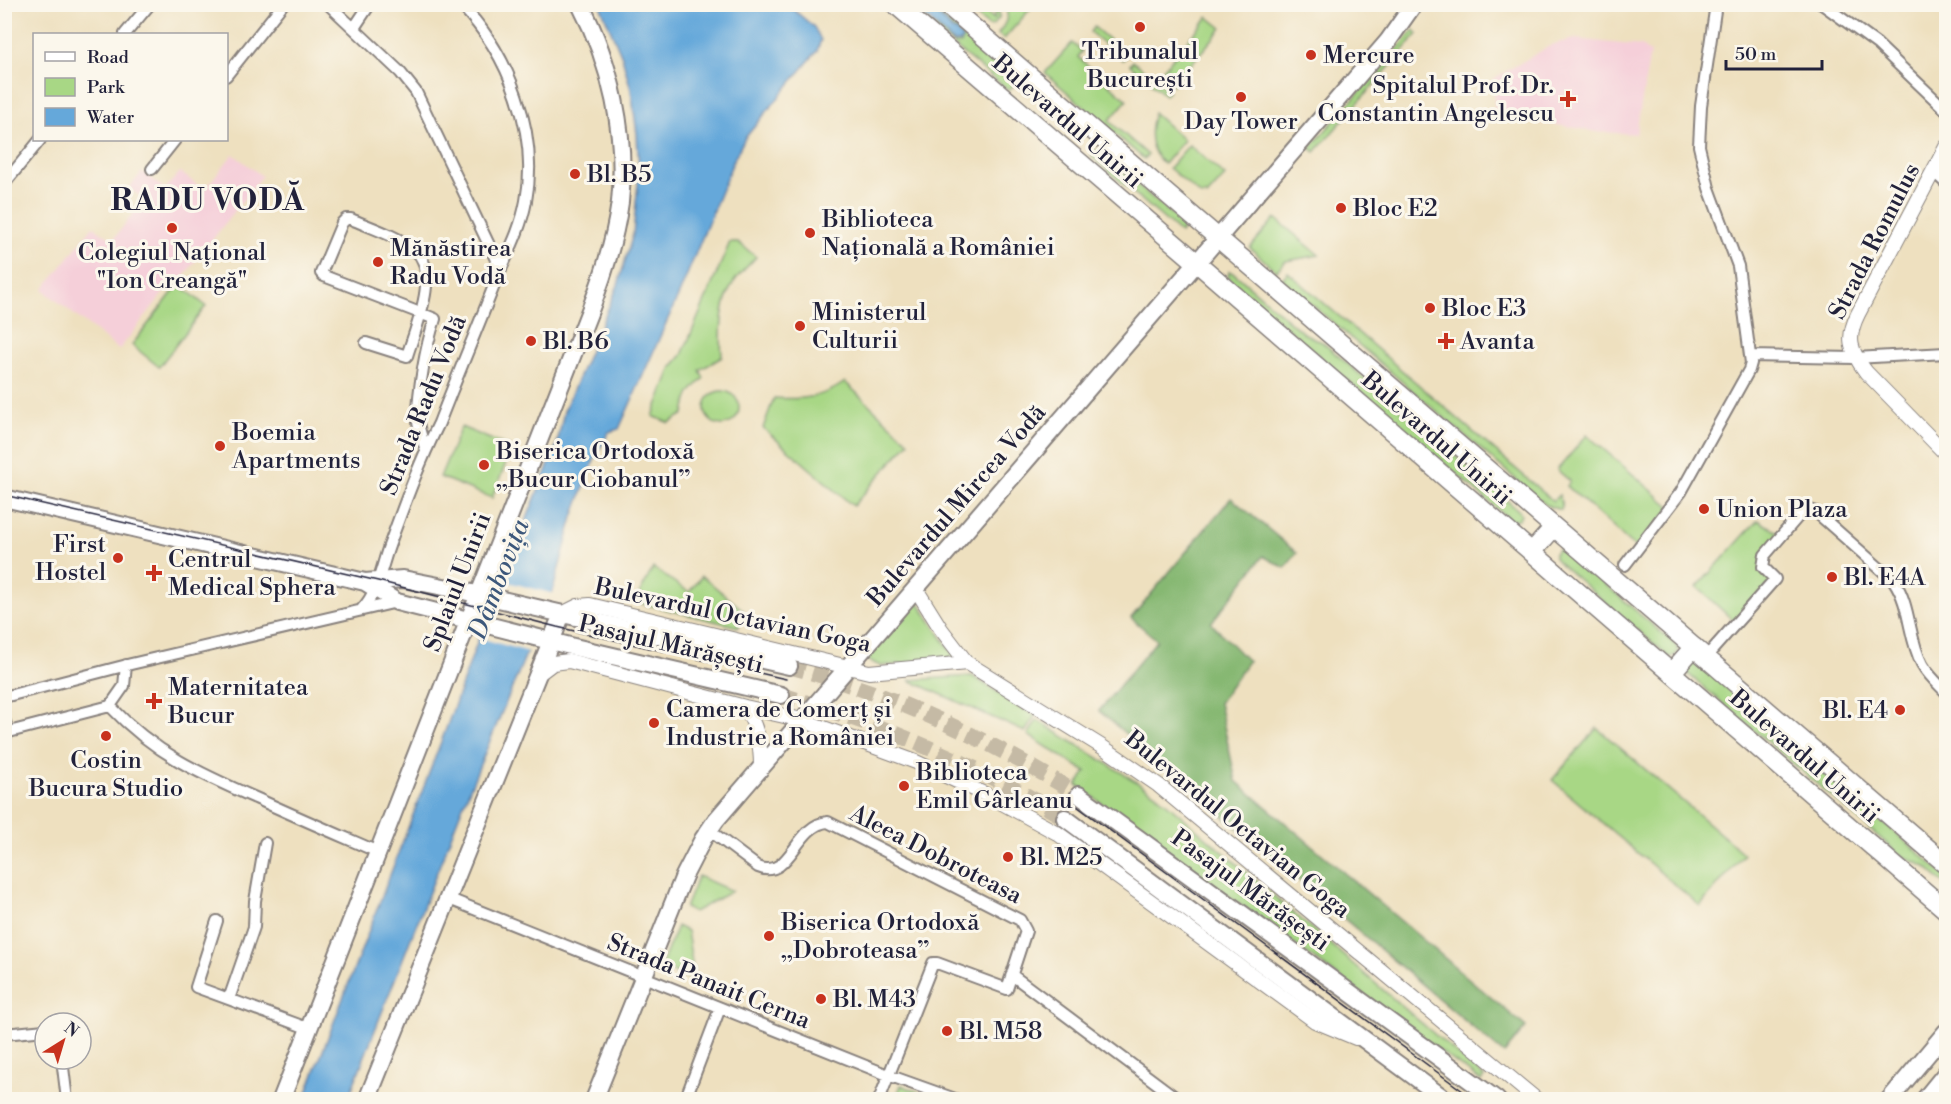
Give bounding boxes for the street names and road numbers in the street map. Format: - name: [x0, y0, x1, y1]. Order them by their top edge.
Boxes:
- street label: Bulevardul Unirii: [985, 48, 1149, 195]
- street label: Strada Romulus: [1823, 158, 1927, 325]
- street label: Strada Radu Vodă: [374, 310, 474, 500]
- street label: Bulevardul Unirii: [1354, 365, 1518, 512]
- street label: Bulevardul Mircea Vodă: [860, 398, 1053, 614]
- street label: Splaiul Unirii: [418, 508, 498, 656]
- street label: Bulevardul Octavian Goga: [591, 572, 875, 660]
- street label: Pasajul Mărășești: [575, 609, 766, 681]
- street label: Bulevardul Unirii: [1722, 683, 1886, 830]
- street label: Bulevardul Octavian Goga: [1118, 724, 1357, 926]
- street label: Aleea Dobroteasa: [844, 798, 1027, 912]
- street label: Pasajul Mărășești: [1165, 823, 1336, 959]
- street label: Strada Panait Cerna: [603, 928, 815, 1037]

